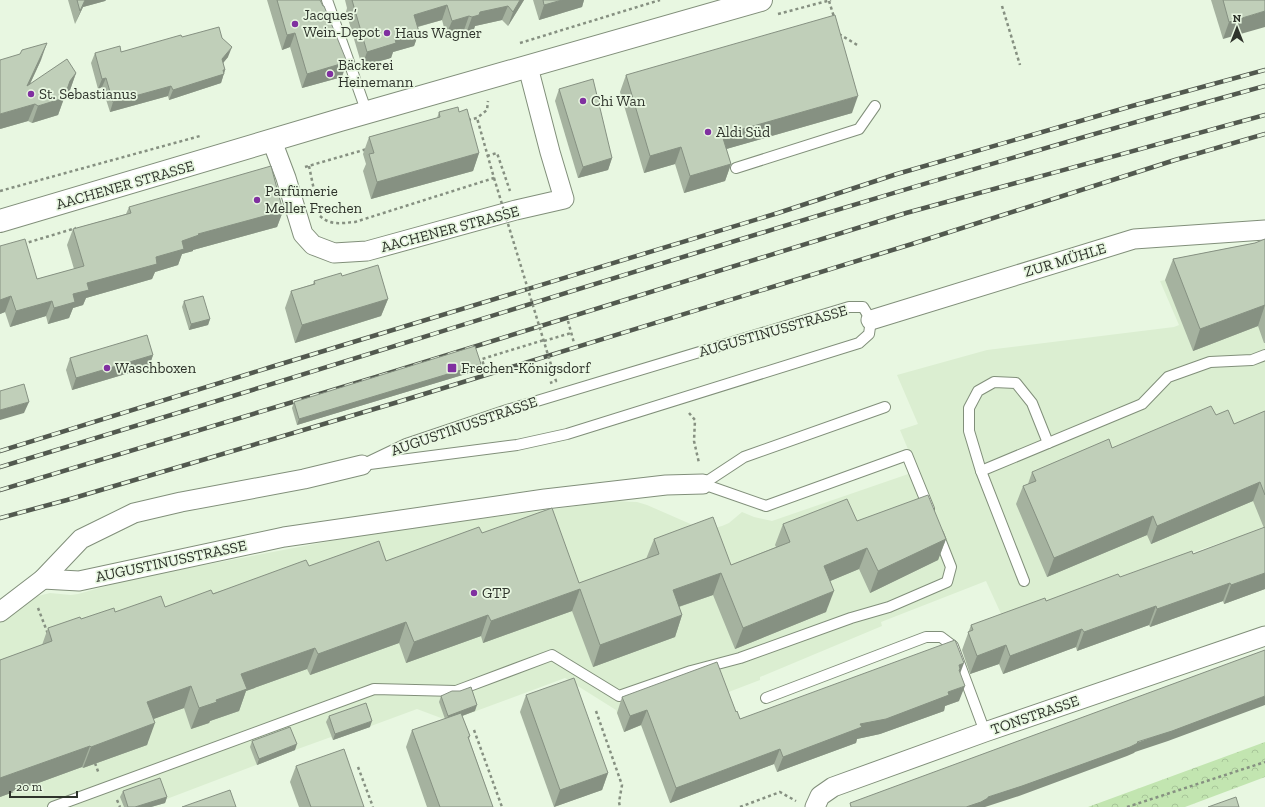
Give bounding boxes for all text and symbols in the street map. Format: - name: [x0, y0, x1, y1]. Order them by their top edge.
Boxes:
- place label: Jacques’ Wein-Depot: [303, 6, 380, 41]
- north arrow: [1217, 8, 1257, 48]
- text: N: [1233, 12, 1242, 25]
- marker: Jacques’ Wein-Depot: [290, 19, 300, 29]
- place label: Haus Wagner: [395, 24, 482, 42]
- marker: Haus Wagner: [382, 28, 392, 38]
- place label: Bäckerei Heinemann: [338, 56, 414, 91]
- marker: Bäckerei Heinemann: [325, 69, 335, 79]
- place label: St. Sebastianus: [39, 85, 137, 103]
- marker: St. Sebastianus: [26, 89, 36, 99]
- place label: Chi Wan: [591, 92, 646, 110]
- marker: Chi Wan: [578, 96, 588, 106]
- place label: Aldi Süd: [716, 123, 771, 141]
- marker: Aldi Süd: [703, 127, 713, 137]
- street label: AACHENER STRASSE: [54, 157, 196, 213]
- place label: Parfümerie Meller Frechen: [265, 182, 363, 217]
- marker: Parfümerie Meller Frechen: [252, 195, 262, 205]
- street label: AACHENER STRASSE: [379, 202, 521, 256]
- street label: ZUR MÜHLE: [1022, 239, 1108, 281]
- street label: AUGUSTINUSSTRASSE: [697, 301, 850, 361]
- place label: Waschboxen: [115, 359, 196, 377]
- place label: Frechen-Königsdorf: [461, 359, 591, 377]
- marker: Frechen-Königsdorf: [446, 362, 458, 374]
- marker: Waschboxen: [102, 363, 112, 373]
- street label: AUGUSTINUSSTRASSE: [388, 392, 540, 460]
- street label: AUGUSTINUSSTRASSE: [94, 536, 248, 586]
- place label: GTP: [482, 584, 511, 602]
- marker: GTP: [469, 588, 479, 598]
- street label: TONSTRASSE: [989, 691, 1082, 739]
- scale bar: [10, 773, 77, 799]
- text: 20 m: [16, 780, 43, 794]

